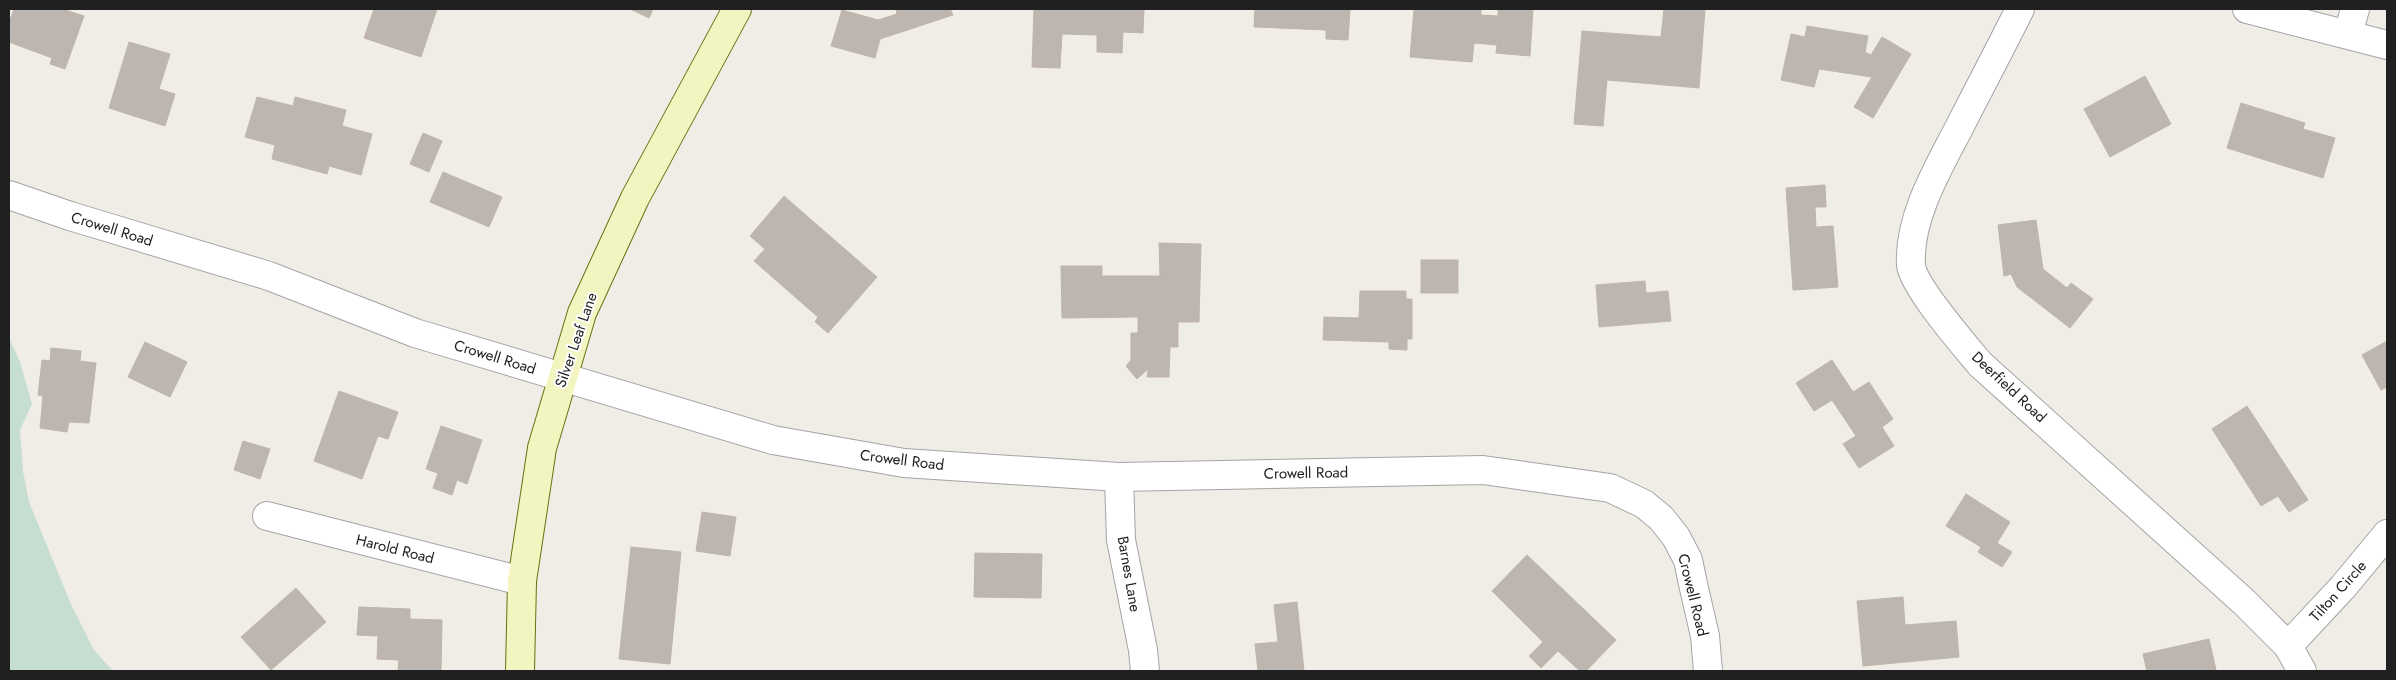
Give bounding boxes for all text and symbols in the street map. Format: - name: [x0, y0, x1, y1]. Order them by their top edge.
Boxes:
- street label: Crowell Road: [68, 206, 156, 252]
- street label: Silver Leaf Lane: [549, 289, 603, 391]
- street label: Crowell Road: [451, 334, 539, 380]
- street label: Deerfield Road: [1967, 346, 2051, 428]
- street label: Crowell Road: [859, 444, 945, 476]
- street label: Crowell Road: [1264, 461, 1348, 485]
- street label: Harold Road: [354, 529, 436, 569]
- street label: Barnes Lane: [1112, 534, 1147, 614]
- street label: Crowell Road: [1672, 551, 1714, 639]
- street label: Tilton Circle: [2304, 555, 2372, 627]

